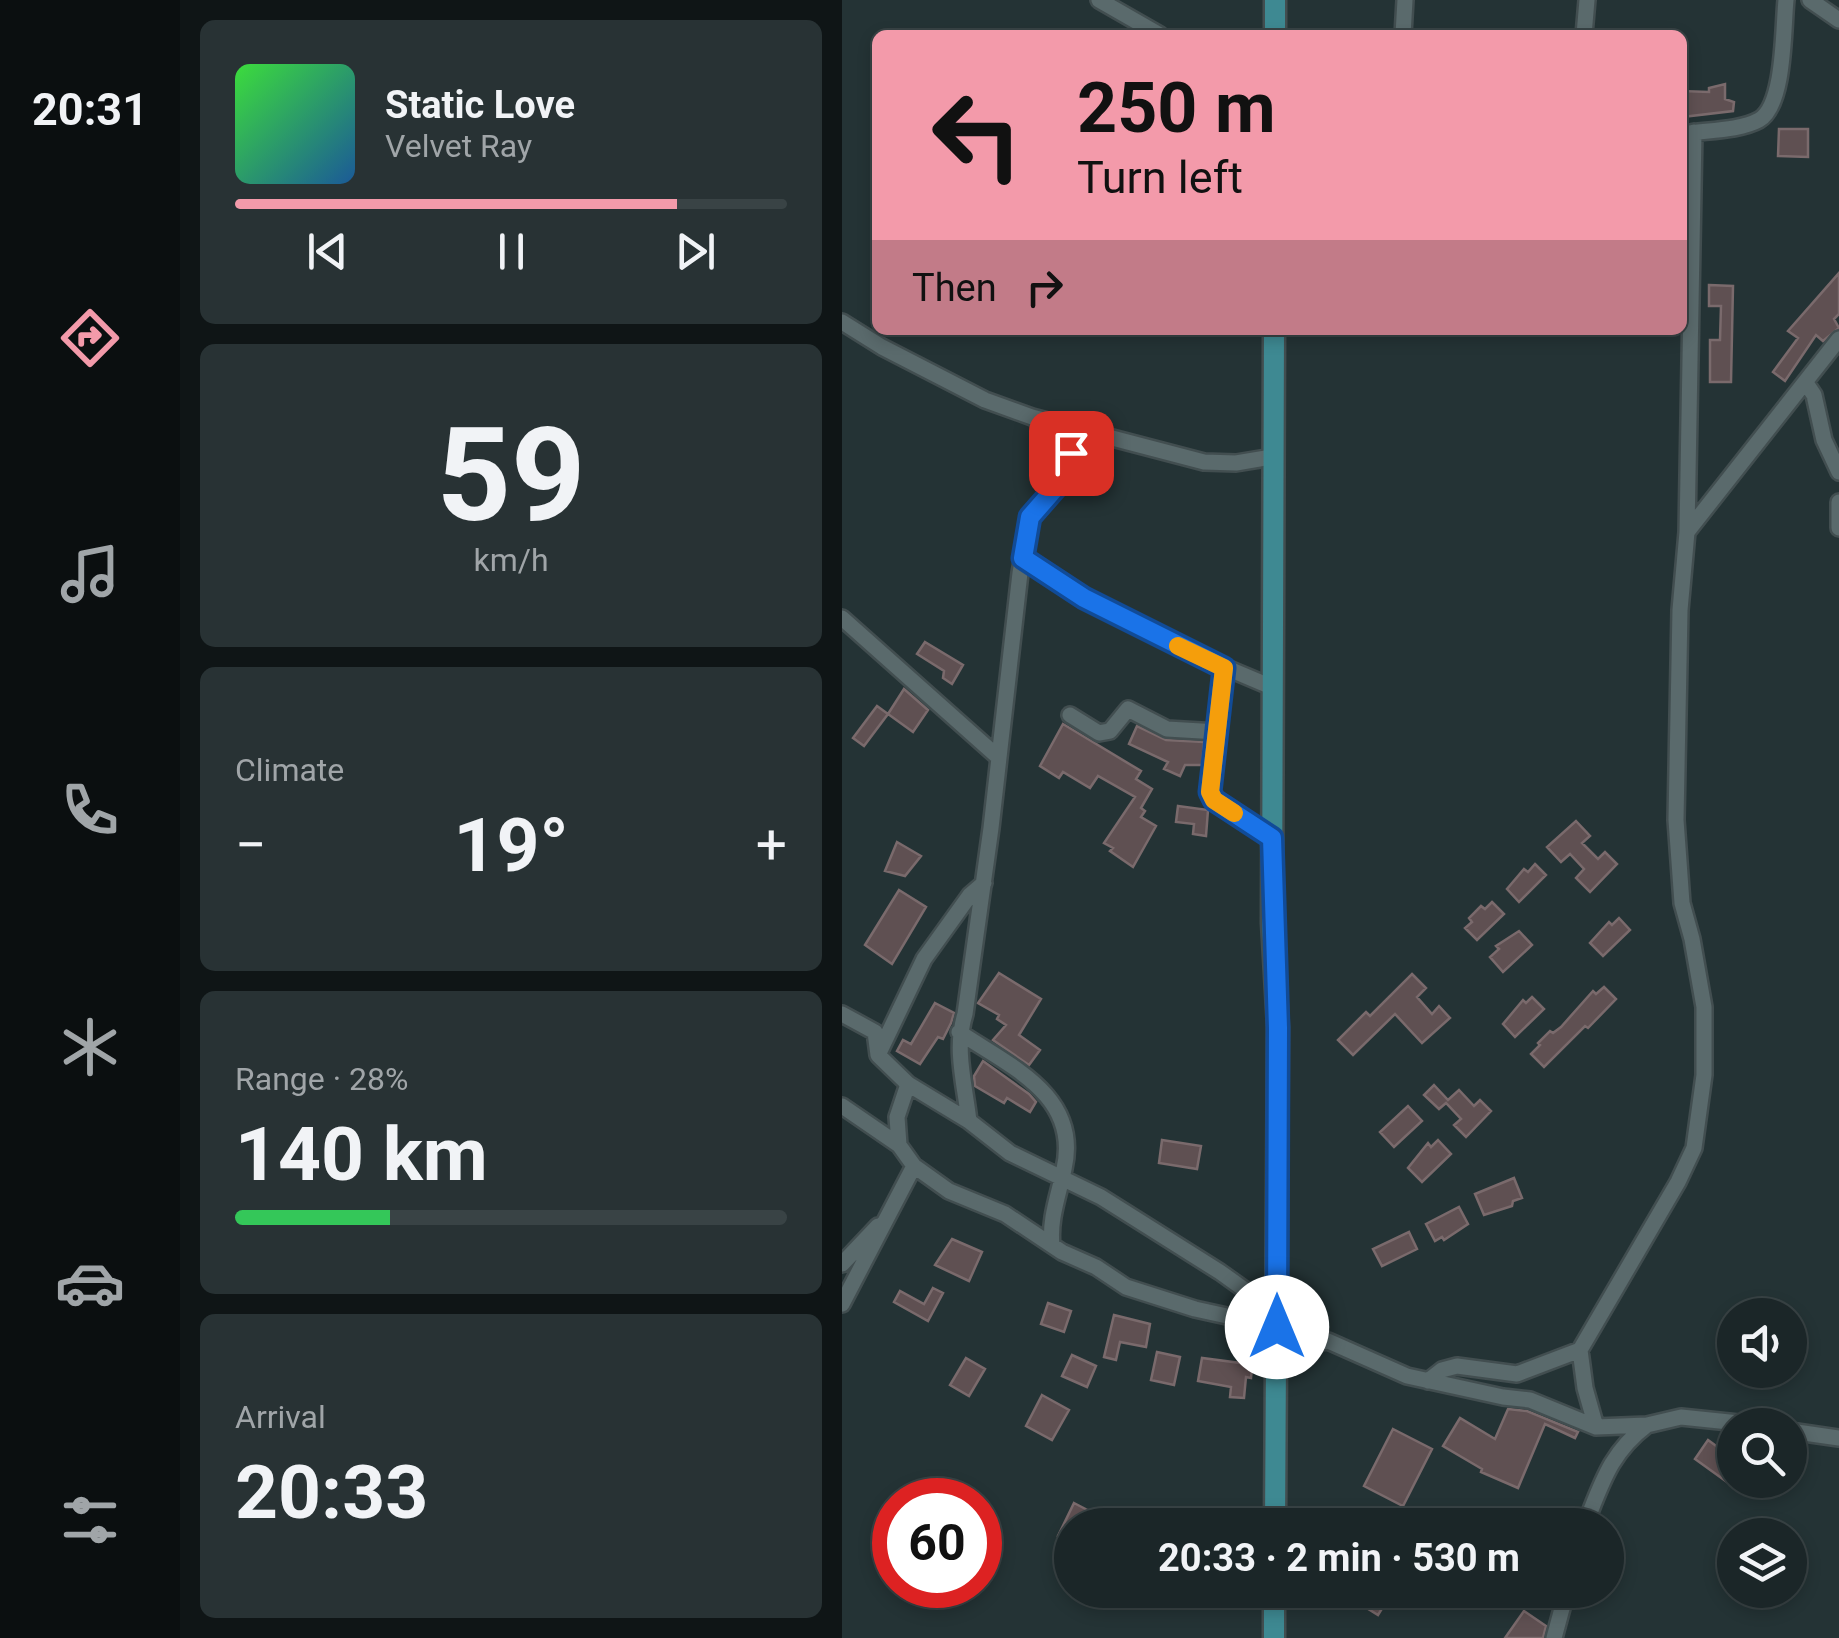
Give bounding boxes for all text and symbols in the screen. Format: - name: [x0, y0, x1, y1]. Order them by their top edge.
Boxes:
- text: 250 m: [1077, 67, 1276, 149]
- icon: left: [912, 70, 1042, 200]
- text: 20:31: [32, 83, 148, 136]
- text: Static Love: [385, 83, 575, 127]
- text: Velvet Ray: [385, 127, 532, 165]
- text: Turn left: [1077, 151, 1243, 204]
- icon: previous: [300, 224, 355, 279]
- icon: pause: [484, 224, 539, 279]
- icon: next: [668, 224, 723, 279]
- icon: right: [1017, 260, 1072, 315]
- text: Then: [912, 266, 997, 310]
- icon: directions: [55, 303, 125, 373]
- text: 59: [436, 399, 586, 552]
- pin: [1029, 411, 1114, 496]
- icon: arrive: [1044, 426, 1099, 481]
- icon: music: [55, 539, 125, 609]
- text: km/h: [473, 541, 549, 579]
- text: Climate: [235, 751, 344, 789]
- icon: phone: [55, 775, 125, 845]
- text: 19°: [453, 801, 569, 889]
- text: −: [235, 813, 266, 877]
- text: +: [756, 813, 787, 877]
- icon: climate: [55, 1012, 125, 1082]
- text: Range · 28%: [235, 1060, 408, 1098]
- text: 140 km: [235, 1110, 488, 1198]
- icon: car: [55, 1248, 125, 1318]
- position arrow: [1225, 1275, 1329, 1379]
- map controls: [1717, 1298, 1807, 1608]
- button: sound: [1717, 1298, 1807, 1388]
- text: Arrival: [235, 1398, 326, 1436]
- button: search: [1717, 1408, 1807, 1498]
- text: 20:33: [235, 1448, 428, 1536]
- speed limit sign: 60: [872, 1478, 1002, 1608]
- icon: filters: [55, 1485, 125, 1555]
- button: layers: [1717, 1518, 1807, 1608]
- text: 20:33 · 2 min · 530 m: [1158, 1536, 1520, 1580]

